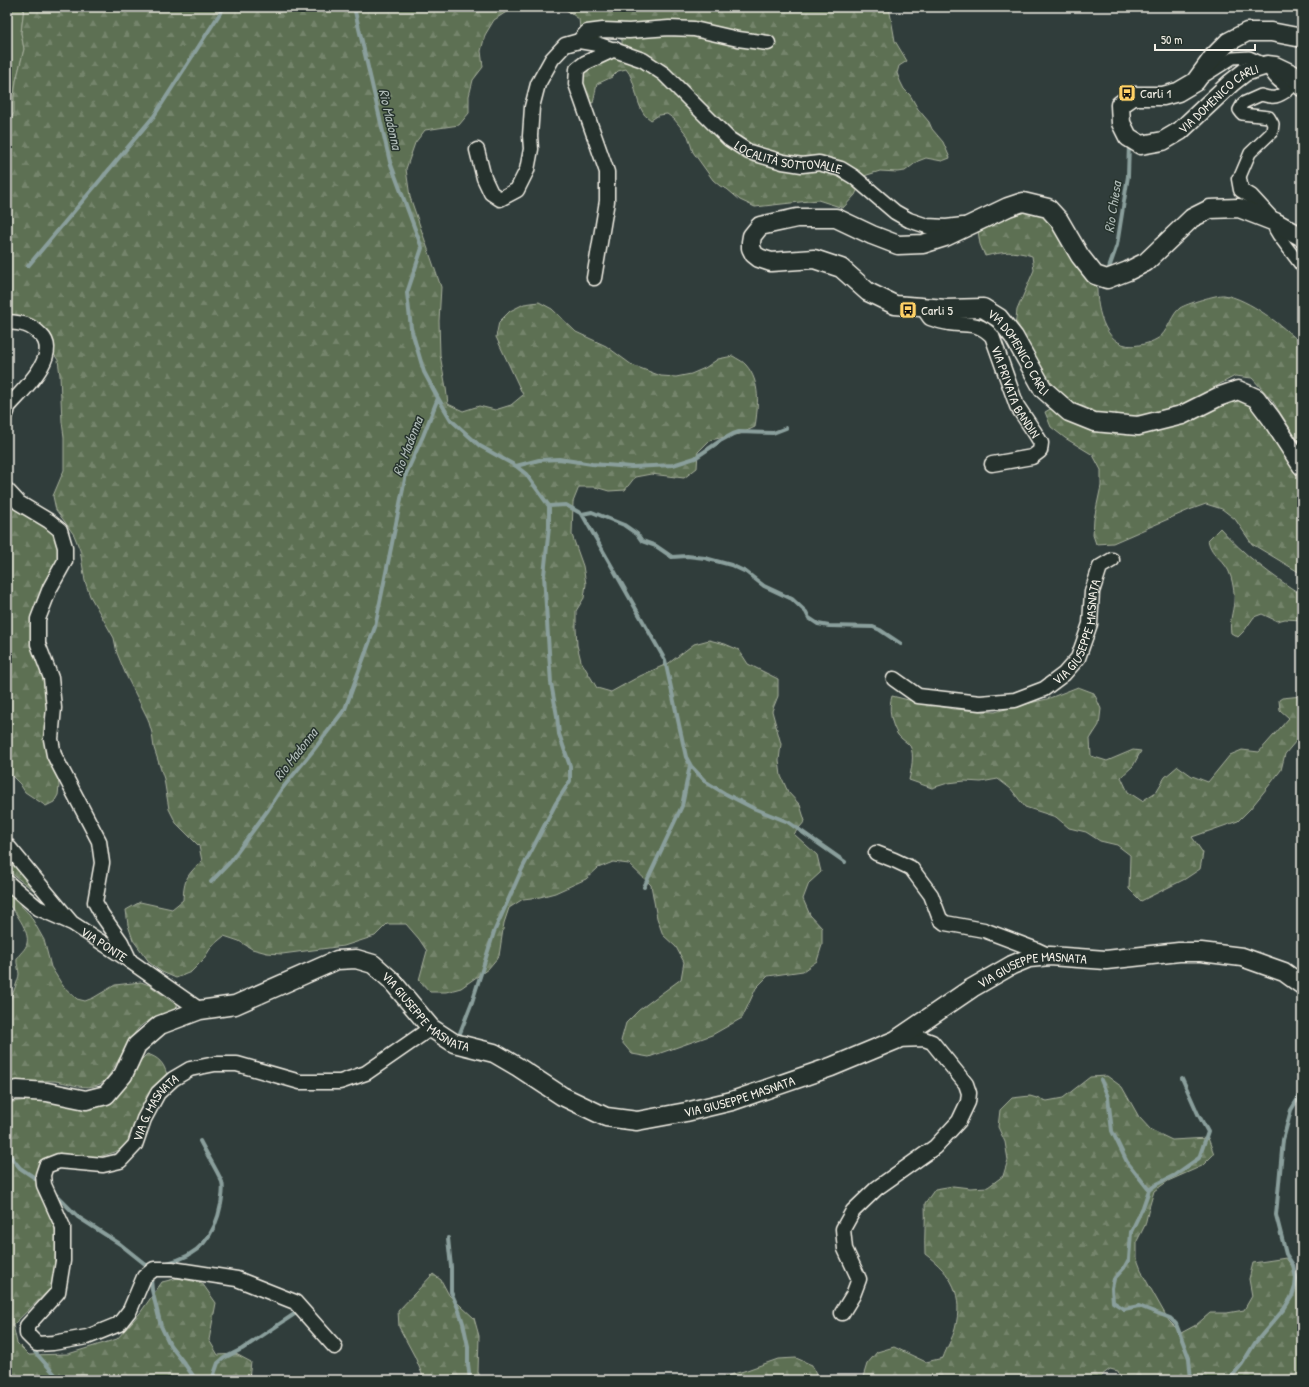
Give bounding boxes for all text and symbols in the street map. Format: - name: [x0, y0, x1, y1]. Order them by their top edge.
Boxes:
- scale bar: [1155, 26, 1255, 52]
- text: 50 m: [1161, 31, 1182, 48]
- street label: VIA DOMENICO CARLI: [1174, 59, 1261, 137]
- bus stop icon: Carli 1: [1117, 83, 1137, 103]
- place label: Carli 1: [1140, 84, 1172, 102]
- water label: Rio Madonna: [375, 87, 408, 153]
- street label: LOCALITÀ SOTTOVALLE: [731, 136, 844, 178]
- water label: Rio Chiesa: [1099, 179, 1126, 234]
- bus stop icon: Carli 5: [898, 300, 918, 320]
- place label: Carli 5: [921, 301, 954, 319]
- street label: VIA DOMENICO CARLI: [984, 304, 1053, 400]
- street label: VIA PRIVATA BANDIN: [987, 343, 1045, 441]
- water label: Rio Madonna: [387, 413, 427, 478]
- street label: VIA GIUSEPPE MASNATA: [1049, 576, 1105, 689]
- water label: Rio Madonna: [269, 723, 322, 784]
- street label: VIA PONTE: [77, 922, 131, 966]
- street label: VIA GIUSEPPE MASNATA: [974, 947, 1088, 992]
- street label: VIA GIUSEPPE MASNATA: [378, 967, 472, 1056]
- street label: VIA G. MASNATA: [128, 1069, 182, 1144]
- street label: VIA GIUSEPPE MASNATA: [682, 1071, 798, 1121]

